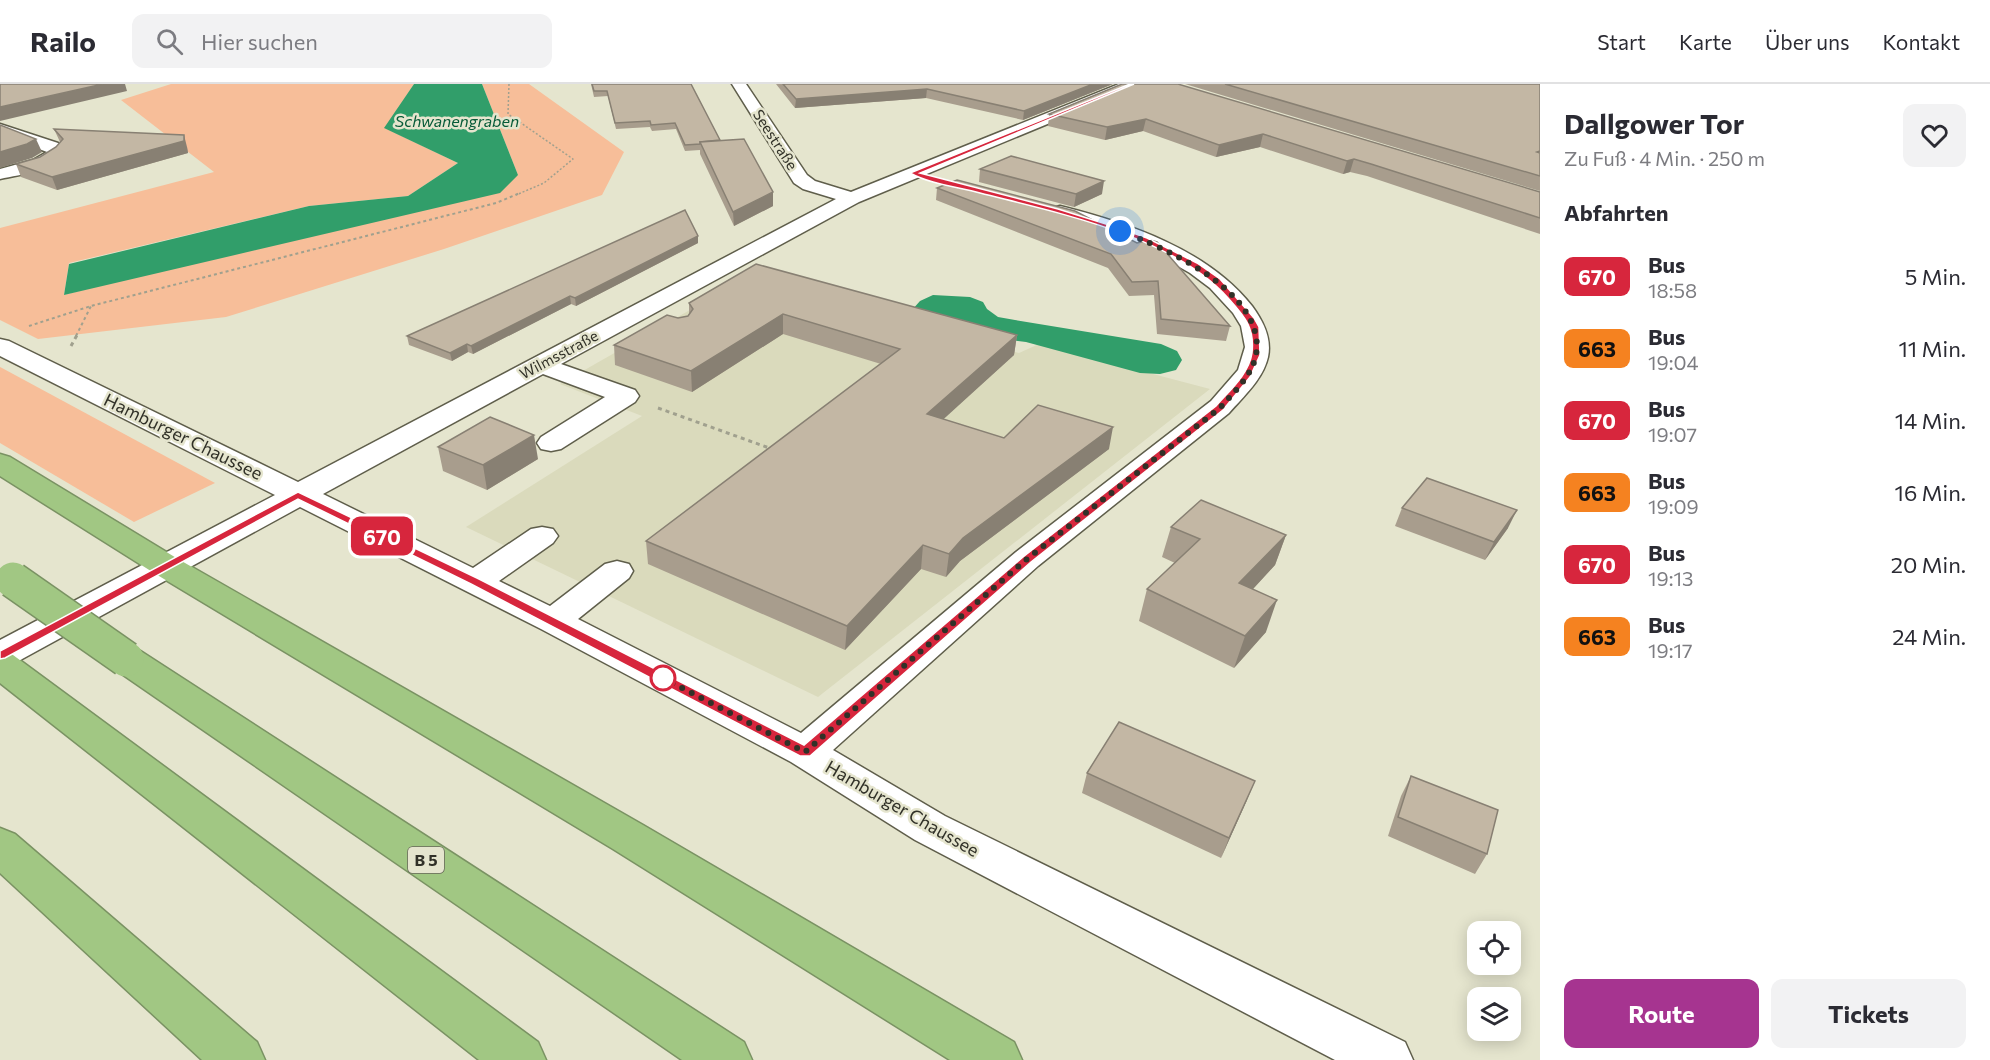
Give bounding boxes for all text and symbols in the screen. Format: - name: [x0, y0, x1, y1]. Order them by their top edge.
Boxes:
- search box: [132, 14, 552, 68]
- text: Railo: [30, 24, 96, 58]
- icon: search: [153, 25, 186, 58]
- text: Hier suchen: [201, 28, 318, 55]
- text: Start: [1597, 29, 1646, 54]
- text: Karte: [1679, 29, 1732, 54]
- text: Über uns: [1765, 29, 1849, 54]
- text: Kontakt: [1882, 29, 1960, 54]
- button: heart: [1903, 104, 1966, 167]
- street label: Seestraße: [750, 106, 802, 173]
- text: Dallgower Tor: [1564, 106, 1744, 140]
- water label: Schwanengraben: [395, 111, 519, 130]
- text: Zu Fuß · 4 Min. · 250 m: [1564, 146, 1765, 170]
- text: Abfahrten: [1564, 199, 1668, 226]
- your location: [1105, 216, 1135, 246]
- text: Bus: [1648, 251, 1685, 278]
- text: 5 Min.: [1905, 263, 1966, 290]
- text: 670: [1578, 264, 1616, 289]
- text: 18:58: [1648, 278, 1697, 302]
- text: Bus: [1648, 323, 1685, 350]
- street label: Wilmsstraße: [516, 326, 601, 382]
- text: 11 Min.: [1898, 335, 1966, 362]
- text: 663: [1578, 336, 1616, 361]
- text: 19:04: [1648, 350, 1698, 374]
- street label: Hamburger Chaussee: [101, 388, 266, 484]
- text: Bus: [1648, 395, 1685, 422]
- text: 14 Min.: [1895, 407, 1966, 434]
- text: 670: [1578, 408, 1616, 433]
- text: 19:07: [1648, 422, 1697, 446]
- text: Bus: [1648, 467, 1685, 494]
- text: 16 Min.: [1895, 479, 1966, 506]
- text: 663: [1578, 480, 1616, 505]
- text: 19:09: [1648, 494, 1699, 518]
- line badge: 670: [348, 516, 416, 556]
- text: 670: [363, 524, 401, 549]
- text: Bus: [1648, 539, 1685, 566]
- text: 20 Min.: [1891, 551, 1966, 578]
- text: 670: [1578, 552, 1616, 577]
- text: 19:13: [1648, 566, 1693, 590]
- text: Bus: [1648, 611, 1685, 638]
- text: 24 Min.: [1892, 623, 1966, 650]
- text: 663: [1578, 624, 1616, 649]
- text: 19:17: [1648, 638, 1693, 662]
- unlabelled marker: [650, 665, 676, 691]
- street label: Hamburger Chaussee: [822, 755, 983, 861]
- road number: B 5: [408, 847, 444, 873]
- map controls: [1467, 921, 1521, 1041]
- button: locate: [1467, 921, 1521, 975]
- button: Route: [1564, 979, 1759, 1048]
- button: Tickets: [1771, 979, 1966, 1048]
- button: layers: [1467, 987, 1521, 1041]

